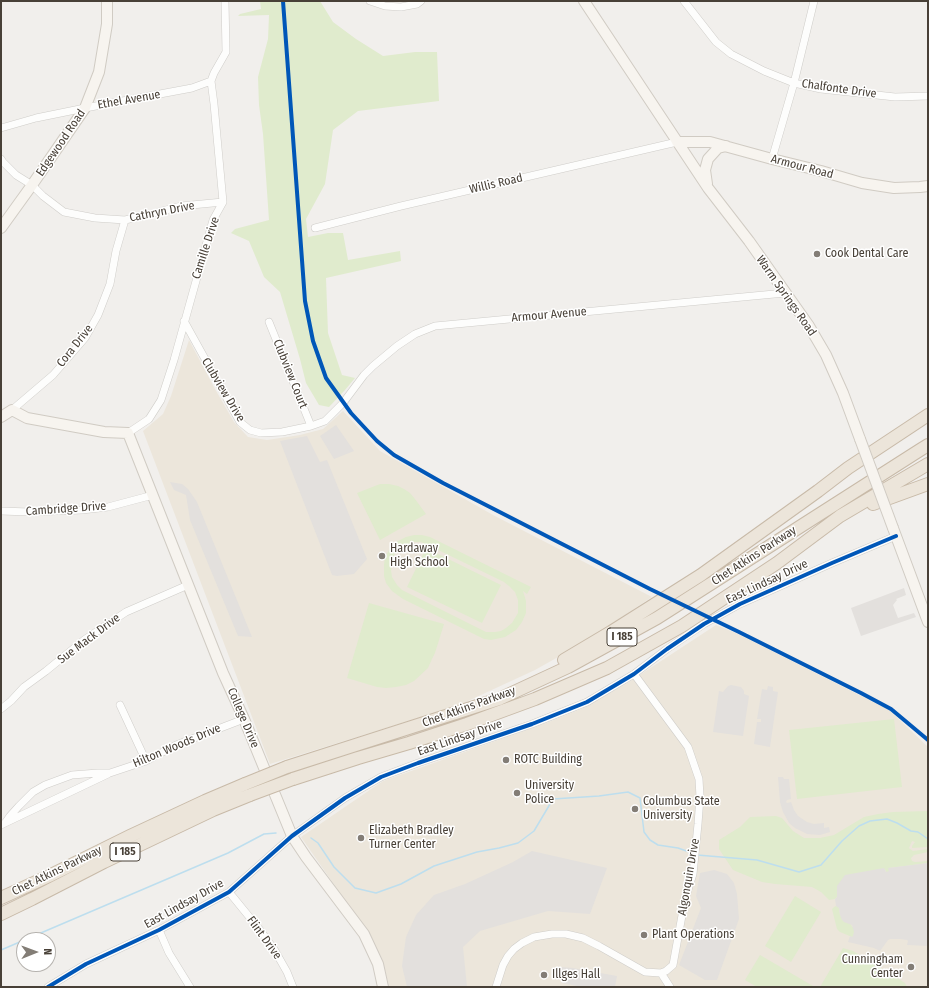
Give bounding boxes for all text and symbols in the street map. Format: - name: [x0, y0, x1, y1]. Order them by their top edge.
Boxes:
- street label: Chalfonte Drive: [801, 77, 877, 101]
- street label: Ethel Avenue: [96, 87, 162, 113]
- street label: Edgewood Road: [33, 107, 89, 179]
- street label: Armour Road: [769, 152, 835, 182]
- street label: Willis Road: [468, 171, 524, 197]
- street label: Cathryn Drive: [128, 199, 196, 225]
- street label: Camille Drive: [189, 215, 223, 281]
- place label: Cook Dental Care: [825, 247, 908, 261]
- marker: Cook Dental Care: [812, 249, 822, 259]
- street label: Warm Springs Road: [753, 253, 819, 339]
- street label: Armour Avenue: [511, 305, 587, 325]
- street label: Cora Drive: [54, 322, 96, 370]
- street label: Clubview Court: [270, 337, 310, 411]
- street label: Clubview Drive: [198, 355, 248, 425]
- street label: Cambridge Drive: [25, 499, 107, 519]
- street label: Chet Atkins Parkway: [709, 523, 799, 589]
- place label: Hardaway High School: [390, 542, 448, 570]
- marker: Hardaway High School: [377, 551, 387, 561]
- street label: East Lindsay Drive: [724, 557, 810, 607]
- street label: Sue Mack Drive: [55, 611, 123, 667]
- road number: I 185: [607, 628, 637, 646]
- street label: Chet Atkins Parkway: [420, 683, 518, 731]
- street label: College Drive: [224, 686, 262, 750]
- street label: East Lindsay Drive: [416, 717, 504, 759]
- street label: Hilton Woods Drive: [131, 721, 223, 771]
- place label: ROTC Building: [514, 753, 582, 767]
- marker: ROTC Building: [501, 755, 511, 765]
- place label: University Police: [525, 779, 574, 807]
- marker: University Police: [512, 788, 522, 798]
- place label: Columbus State University: [643, 795, 720, 823]
- marker: Columbus State University: [630, 804, 640, 814]
- place label: Elizabeth Bradley Turner Center: [369, 824, 454, 852]
- marker: Elizabeth Bradley Turner Center: [356, 833, 366, 843]
- street label: Algonquin Drive: [675, 837, 703, 917]
- street label: Chet Atkins Parkway: [10, 843, 104, 899]
- road number: I 185: [110, 843, 140, 861]
- street label: East Lindsay Drive: [142, 876, 226, 932]
- street label: Flint Drive: [244, 914, 284, 962]
- place label: Plant Operations: [652, 928, 734, 942]
- marker: Plant Operations: [639, 930, 649, 940]
- north arrow: [16, 932, 56, 972]
- text: N: [41, 948, 54, 955]
- place label: Cunningham Center: [842, 953, 903, 981]
- marker: Cunningham Center: [906, 962, 916, 972]
- place label: Illges Hall: [552, 968, 600, 982]
- marker: Illges Hall: [539, 970, 549, 980]

